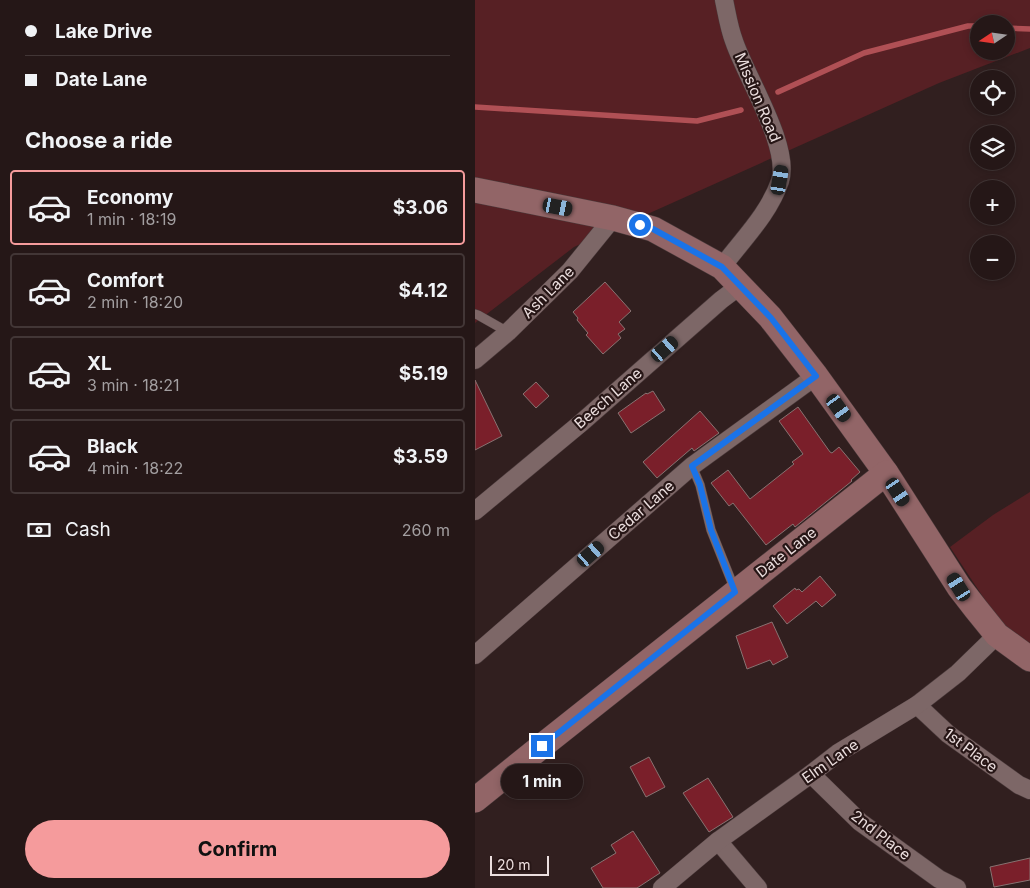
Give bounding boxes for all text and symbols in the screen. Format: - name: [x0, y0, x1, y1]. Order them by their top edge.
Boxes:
- north arrow: [970, 15, 1015, 60]
- map controls: [970, 15, 1015, 280]
- text: Lake Drive: [55, 20, 152, 43]
- street label: Mission Road: [731, 50, 785, 144]
- text: Date Lane: [55, 68, 147, 91]
- button: locate: [970, 70, 1015, 115]
- button: layers: [970, 125, 1015, 170]
- text: Choose a ride: [25, 127, 173, 153]
- car: [770, 164, 789, 196]
- button: +: [970, 180, 1015, 225]
- icon: car: [27, 185, 72, 230]
- text: Economy: [87, 186, 173, 209]
- text: $3.06: [393, 196, 448, 219]
- car: [541, 197, 574, 217]
- text: 1 min · 18:19: [87, 209, 176, 229]
- route start: [629, 214, 651, 236]
- button: −: [970, 235, 1015, 280]
- street label: Ash Lane: [518, 262, 578, 322]
- icon: car: [27, 268, 72, 313]
- text: Comfort: [87, 269, 164, 292]
- text: $4.12: [399, 279, 448, 302]
- text: 2 min · 18:20: [87, 292, 183, 312]
- car: [648, 333, 681, 365]
- icon: car: [27, 351, 72, 396]
- text: XL: [87, 352, 112, 375]
- text: $5.19: [399, 362, 448, 385]
- street label: Beech Lane: [570, 363, 646, 433]
- text: 3 min · 18:21: [87, 375, 180, 395]
- car: [824, 391, 853, 425]
- icon: car: [27, 434, 72, 479]
- text: Black: [87, 435, 138, 458]
- text: $3.59: [393, 445, 448, 468]
- text: 4 min · 18:22: [87, 458, 183, 478]
- car: [883, 475, 912, 509]
- street label: Cedar Lane: [604, 476, 678, 544]
- icon: cash: [25, 516, 53, 544]
- text: Cash: [65, 518, 111, 541]
- text: 260 m: [402, 520, 450, 540]
- street label: Date Lane: [752, 523, 820, 581]
- car: [574, 538, 607, 570]
- car: [944, 570, 973, 604]
- street label: 1st Place: [940, 724, 1002, 776]
- route end: [531, 735, 553, 757]
- street label: Elm Lane: [798, 735, 862, 787]
- callout: 1 min: [501, 764, 583, 798]
- text: 1 min: [522, 771, 562, 791]
- street label: 2nd Place: [847, 806, 915, 864]
- button: Confirm: [25, 820, 450, 878]
- scale bar: [490, 853, 549, 876]
- text: 20 m: [497, 856, 531, 873]

